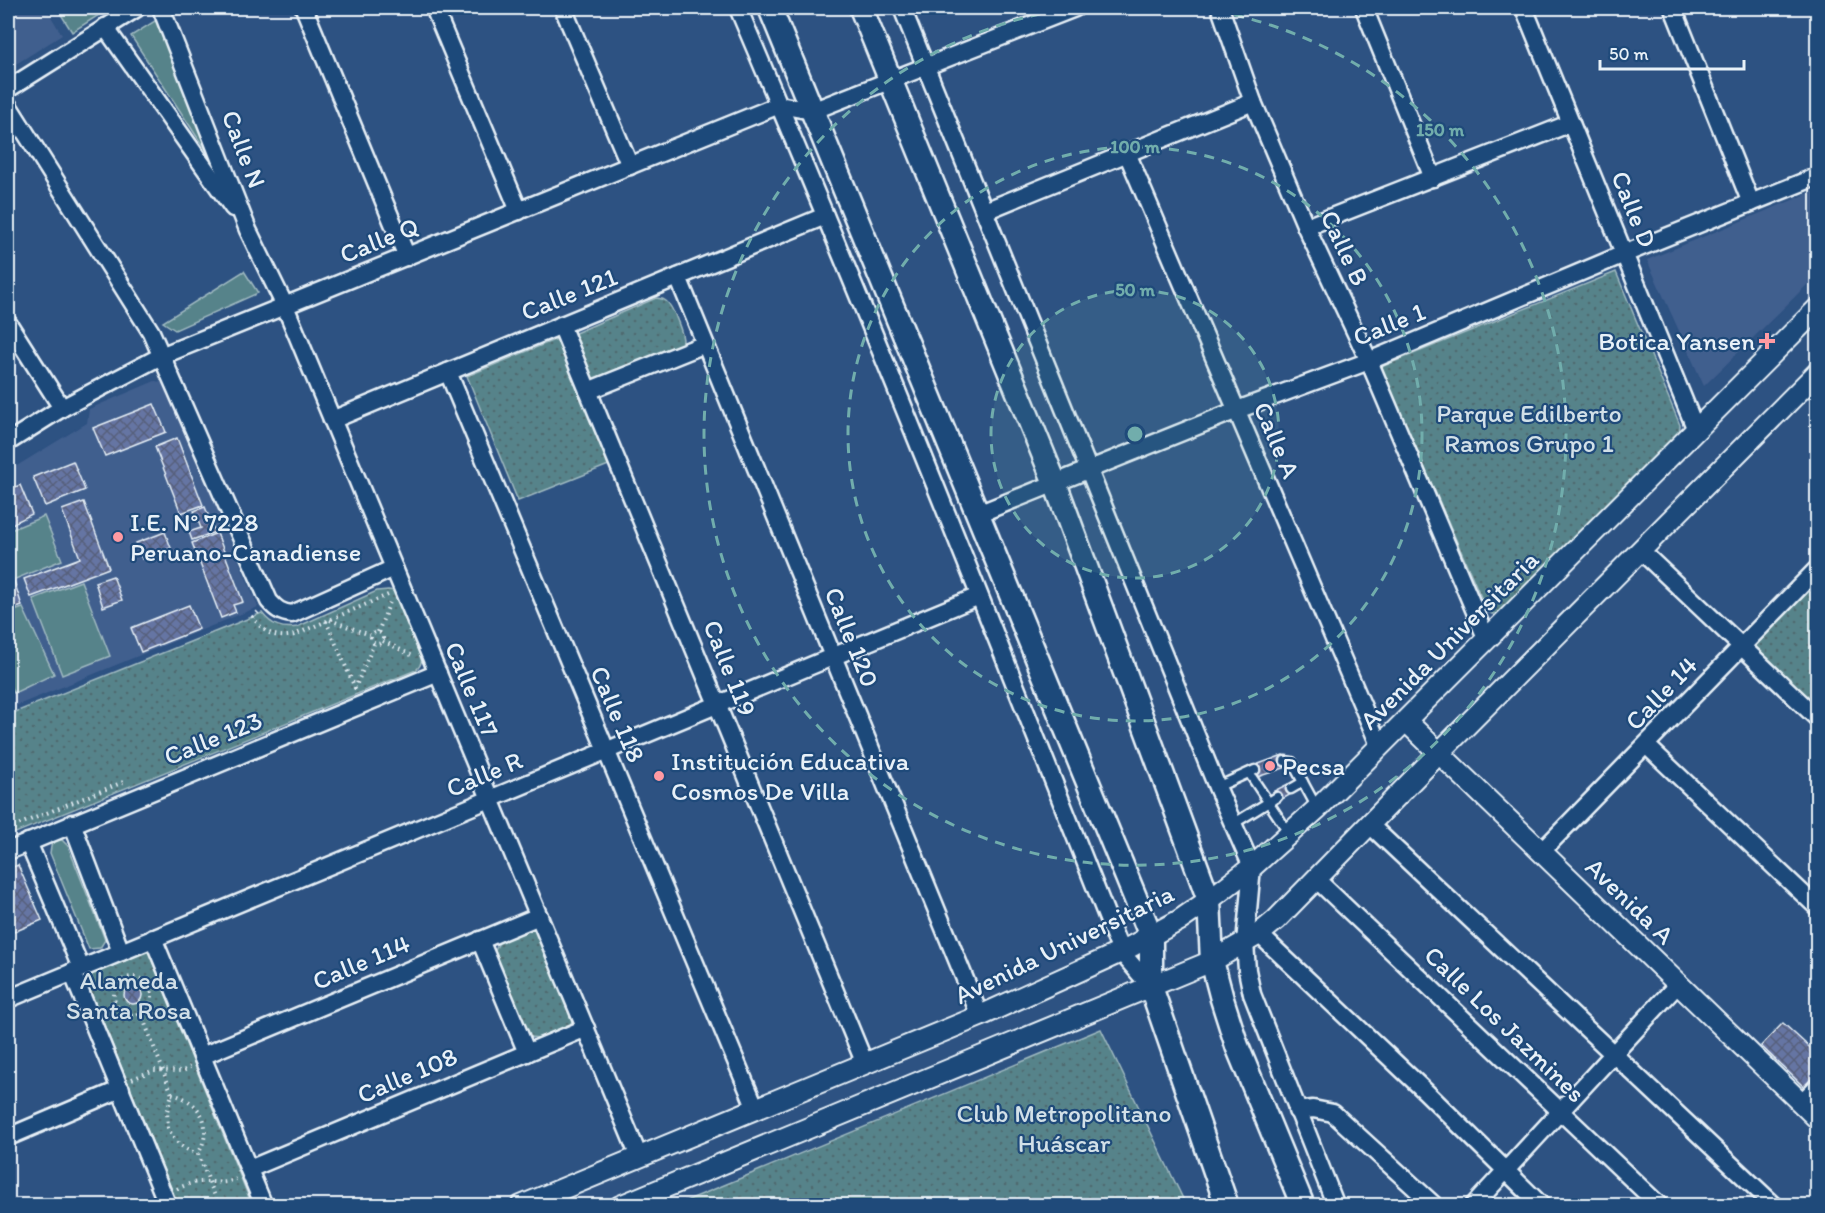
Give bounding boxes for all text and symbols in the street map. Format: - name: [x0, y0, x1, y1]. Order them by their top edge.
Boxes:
- scale bar: [1600, 33, 1744, 71]
- text: 50 m: [1609, 43, 1649, 65]
- street label: Calle N: [215, 106, 273, 192]
- text: 150 m: [1416, 119, 1465, 141]
- text: 100 m: [1110, 136, 1161, 158]
- street label: Calle D: [1604, 166, 1664, 252]
- street label: Calle B: [1314, 205, 1376, 291]
- street label: Calle Q: [335, 210, 423, 270]
- street label: Calle 121: [516, 260, 622, 328]
- text: 50 m: [1115, 279, 1156, 301]
- street label: Calle 1: [1348, 295, 1430, 353]
- place label: Botica Yansen: [1598, 325, 1755, 357]
- marker: Botica Yansen: [1760, 334, 1774, 348]
- street label: Calle A: [1247, 397, 1307, 483]
- park label: Parque Edilberto Ramos Grupo 1: [1436, 397, 1622, 459]
- centre of rings: [1125, 424, 1145, 444]
- place label: I.E. N° 7228 Peruano-Canadiense: [130, 506, 361, 568]
- marker: I.E. N° 7228 Peruano-Canadiense: [111, 530, 125, 544]
- street label: Avenida Universitaria: [1353, 544, 1545, 736]
- street label: Calle 120: [818, 582, 886, 692]
- street label: Calle 119: [696, 615, 764, 721]
- street label: Calle 117: [438, 637, 506, 741]
- street label: Calle 14: [1618, 649, 1704, 737]
- street label: Calle 118: [583, 661, 653, 767]
- street label: Calle 123: [159, 704, 267, 772]
- street label: Calle R: [441, 744, 527, 804]
- place label: Institución Educativa Cosmos De Villa: [671, 745, 910, 807]
- place label: Pecsa: [1282, 750, 1345, 782]
- marker: Pecsa: [1263, 759, 1277, 773]
- marker: Institución Educativa Cosmos De Villa: [652, 769, 666, 783]
- street label: Avenida A: [1579, 851, 1681, 951]
- street label: Avenida Universitaria: [949, 877, 1179, 1011]
- street label: Calle 114: [307, 927, 415, 997]
- street label: Calle Los Jazmines: [1418, 939, 1592, 1109]
- park label: Alameda Santa Rosa: [66, 964, 192, 1026]
- street label: Calle 108: [352, 1040, 462, 1110]
- park label: Club Metropolitano Huáscar: [956, 1097, 1172, 1159]

